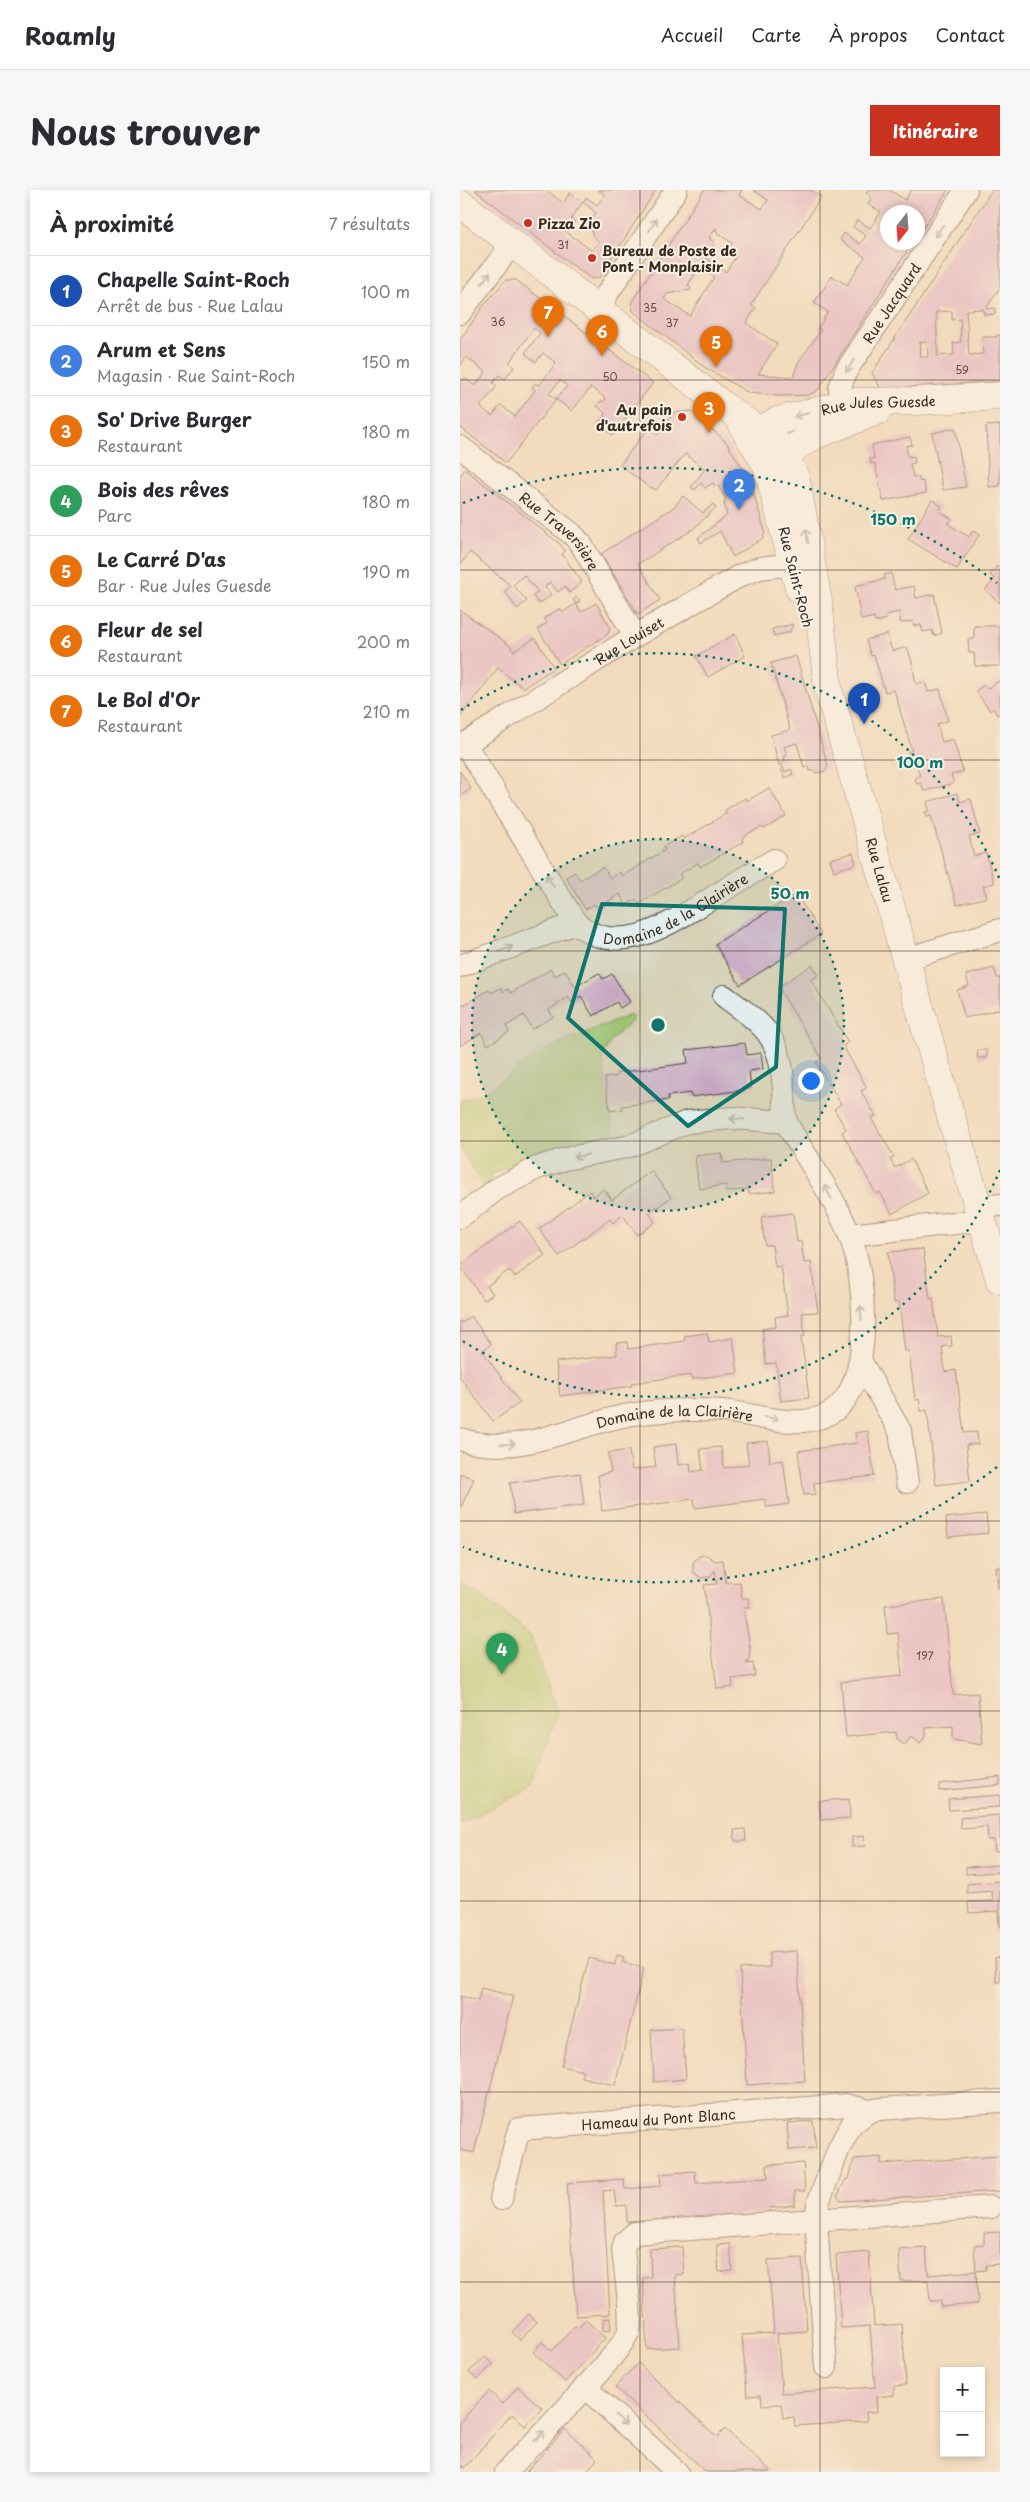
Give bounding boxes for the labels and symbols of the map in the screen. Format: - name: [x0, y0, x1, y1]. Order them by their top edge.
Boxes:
- north arrow: [880, 205, 925, 250]
- place label: Pizza Zio: [538, 213, 601, 234]
- marker: Pizza Zio: [522, 217, 534, 229]
- one-way arrow: [648, 218, 658, 232]
- one-way arrow: [934, 223, 944, 237]
- house number: 31: [557, 236, 569, 253]
- place label: Bureau de Poste de Pont - Monplaisir: [602, 240, 737, 277]
- marker: Bureau de Poste de Pont - Monplaisir: [586, 252, 598, 264]
- street label: Rue Jacquard: [857, 258, 926, 347]
- one-way arrow: [481, 271, 491, 285]
- pin: 7: [532, 296, 564, 337]
- house number: 35: [643, 299, 657, 316]
- house number: 36: [491, 313, 506, 330]
- house number: 37: [666, 314, 679, 331]
- pin: 6: [586, 315, 618, 356]
- pin: 5: [700, 326, 732, 367]
- one-way arrow: [844, 359, 854, 373]
- house number: 59: [955, 361, 969, 378]
- house number: 50: [602, 368, 618, 385]
- street label: Rue Jules Guesde: [819, 389, 936, 420]
- pin: 3: [693, 392, 725, 433]
- place label: Au pain d'autrefois: [596, 399, 672, 436]
- marker: Au pain d'autrefois: [676, 411, 688, 423]
- one-way arrow: [793, 411, 809, 421]
- pin: 2: [723, 469, 755, 510]
- street label: Rue Traversière: [515, 487, 605, 574]
- text: 150 m: [870, 507, 916, 530]
- street label: Rue Saint-Roch: [773, 524, 819, 630]
- one-way arrow: [801, 528, 811, 544]
- street label: Rue Louiset: [591, 611, 667, 669]
- pin: 1: [848, 683, 880, 724]
- text: 100 m: [897, 750, 943, 773]
- street label: Rue Lalau: [861, 835, 899, 905]
- street label: Domaine de la Clairière: [602, 867, 752, 949]
- one-way arrow: [545, 875, 555, 889]
- text: 50 m: [771, 881, 809, 904]
- one-way arrow: [497, 944, 513, 953]
- centre of rings: [649, 1016, 667, 1034]
- your location: [798, 1068, 824, 1094]
- one-way arrow: [729, 1114, 745, 1123]
- one-way arrow: [573, 1152, 589, 1162]
- one-way arrow: [823, 1185, 832, 1200]
- one-way arrow: [857, 1305, 866, 1321]
- street label: Domaine de la Clairière: [593, 1399, 756, 1433]
- one-way arrow: [763, 1413, 779, 1423]
- one-way arrow: [500, 1439, 516, 1449]
- pin: 4: [486, 1633, 518, 1674]
- house number: 197: [916, 1647, 934, 1664]
- street label: Hameau du Pont Blanc: [581, 2103, 736, 2135]
- one-way arrow: [615, 2414, 627, 2426]
- one-way arrow: [533, 2430, 545, 2443]

